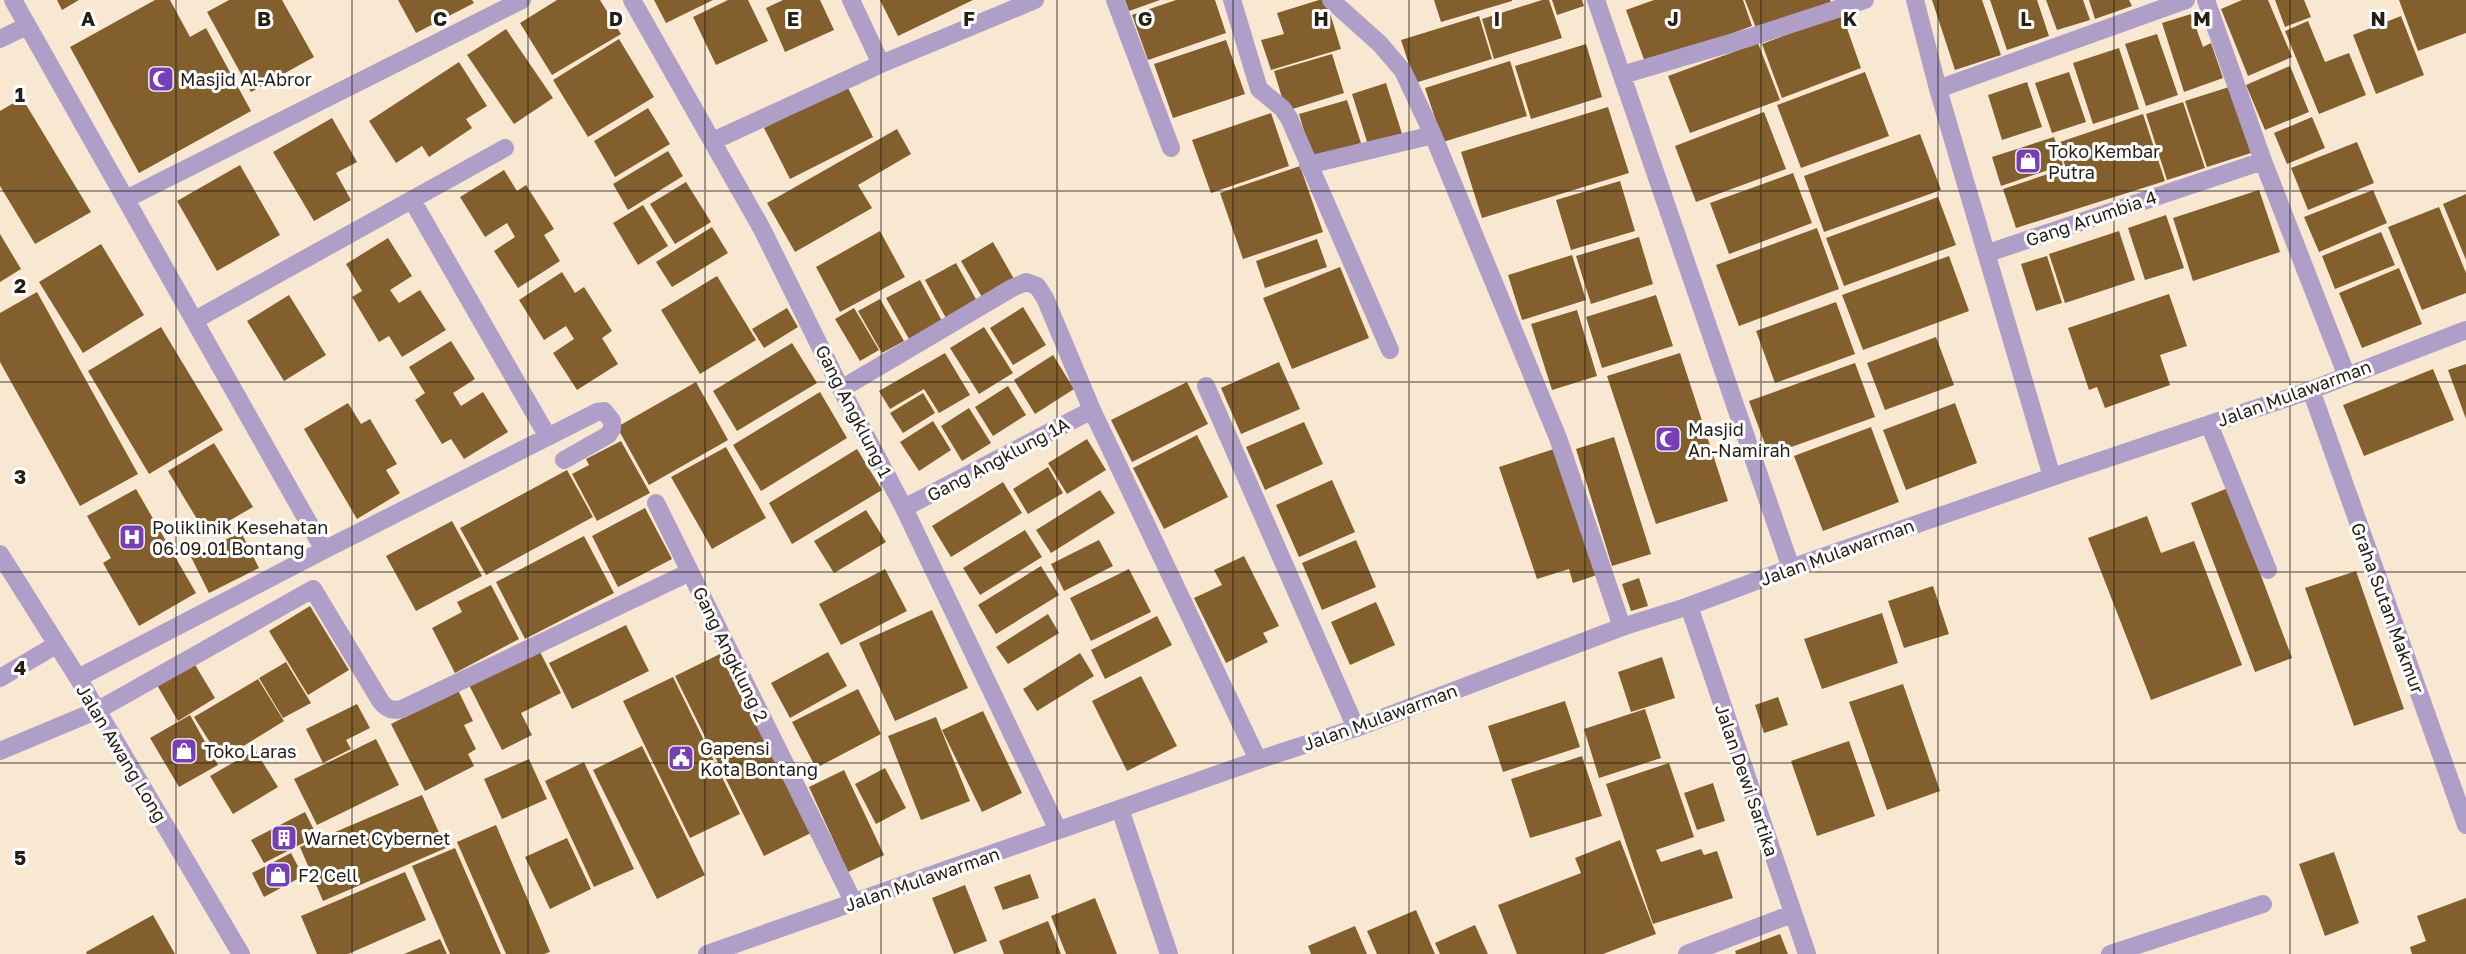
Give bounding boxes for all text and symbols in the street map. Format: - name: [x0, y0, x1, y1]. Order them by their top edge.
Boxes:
- text: A: [81, 6, 95, 30]
- text: B: [257, 6, 271, 30]
- text: C: [433, 6, 447, 30]
- text: D: [609, 6, 623, 30]
- text: E: [787, 6, 799, 30]
- text: F: [963, 6, 975, 30]
- text: G: [1138, 6, 1152, 30]
- text: H: [1313, 6, 1329, 30]
- text: I: [1494, 6, 1500, 30]
- text: J: [1667, 6, 1679, 30]
- text: K: [1843, 6, 1858, 30]
- text: L: [2020, 6, 2032, 30]
- text: M: [2193, 6, 2211, 30]
- text: N: [2370, 6, 2386, 30]
- mosque icon: Masjid Al-Abror: [146, 64, 176, 94]
- place label: Masjid Al-Abror: [180, 68, 312, 90]
- text: 1: [15, 82, 25, 106]
- place label: Toko Kembar Putra: [2048, 140, 2160, 183]
- shop icon: Toko Kembar Putra: [2013, 146, 2043, 176]
- street label: Gang Arumbia 4: [2023, 185, 2159, 251]
- text: 2: [14, 273, 26, 297]
- street label: Gang Angklung 1: [811, 341, 897, 481]
- street label: Jalan Mulawarman: [2214, 355, 2374, 431]
- street label: Gang Angklung 1A: [923, 412, 1073, 506]
- place label: Masjid An-Namirah: [1688, 418, 1791, 461]
- mosque icon: Masjid An-Namirah: [1653, 424, 1683, 454]
- text: 3: [14, 464, 26, 488]
- street label: Jalan Mulawarman: [1757, 514, 1917, 590]
- place label: Poliklinik Kesehatan 06.09.01 Bontang: [152, 516, 328, 559]
- street label: Graha Sutan Makmur: [2347, 519, 2429, 697]
- hospital icon: Poliklinik Kesehatan 06.09.01 Bontang: [117, 522, 147, 552]
- street label: Gang Angklung 2: [689, 583, 773, 725]
- text: 4: [14, 655, 26, 679]
- street label: Jalan Mulawarman: [1300, 679, 1460, 755]
- street label: Jalan Awang Long: [72, 680, 172, 826]
- street label: Jalan Dewi Sartika: [1711, 701, 1783, 859]
- shop icon: Toko Laras: [169, 736, 199, 766]
- place label: Gapensi Kota Bontang: [700, 737, 818, 780]
- place label: Toko Laras: [204, 740, 297, 762]
- public building icon: Gapensi Kota Bontang: [666, 743, 696, 773]
- building icon: Warnet Cybernet: [269, 823, 299, 853]
- place label: Warnet Cybernet: [304, 827, 451, 849]
- street label: Jalan Mulawarman: [842, 842, 1002, 916]
- text: 5: [14, 845, 26, 869]
- shop icon: F2 Cell: [263, 860, 293, 890]
- place label: F2 Cell: [298, 864, 358, 886]

